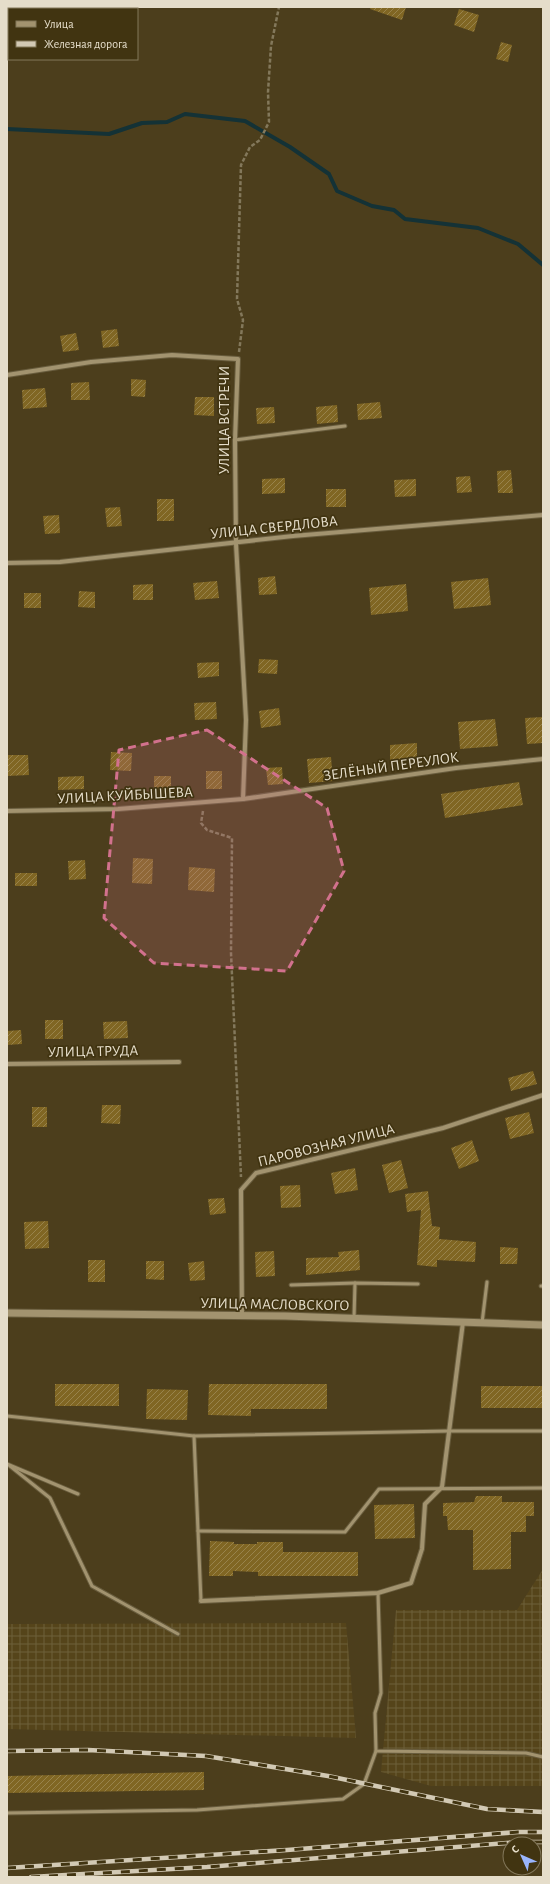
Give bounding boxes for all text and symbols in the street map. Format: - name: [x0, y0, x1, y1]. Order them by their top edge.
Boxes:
- legend: [8, 8, 138, 60]
- text: Улица: [44, 18, 74, 30]
- text: Железная дорога: [44, 38, 128, 50]
- street label: УЛИЦА ВСТРЕЧИ: [217, 366, 232, 474]
- street label: УЛИЦА СВЕРДЛОВА: [210, 513, 338, 542]
- street label: ЗЕЛЁНЫЙ ПЕРЕУЛОК: [322, 749, 460, 783]
- street label: УЛИЦА КУЙБЫШЕВА: [57, 784, 193, 807]
- street label: УЛИЦА ТРУДА: [48, 1043, 139, 1060]
- street label: ПАРОВОЗНАЯ УЛИЦА: [256, 1121, 396, 1170]
- street label: УЛИЦА МАСЛОВСКОГО: [201, 1296, 349, 1313]
- north arrow: [502, 1836, 542, 1876]
- text: С: [509, 1843, 521, 1855]

